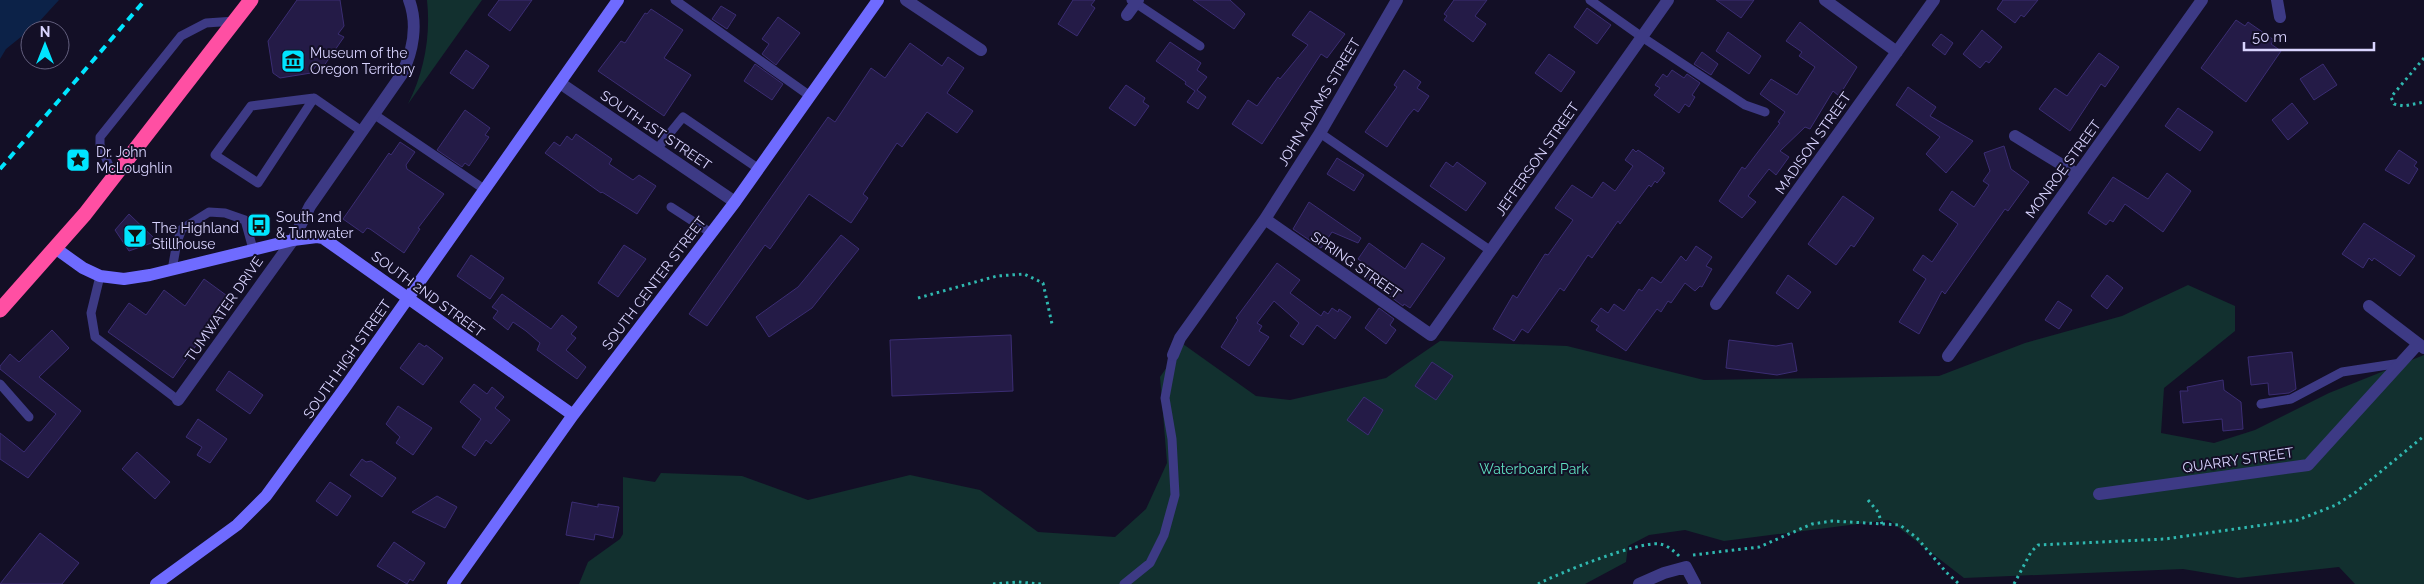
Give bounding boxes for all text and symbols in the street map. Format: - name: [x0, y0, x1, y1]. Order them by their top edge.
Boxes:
- north arrow: [20, 20, 70, 70]
- scale bar: [2244, 20, 2374, 52]
- text: N: [40, 24, 50, 40]
- text: 50 m: [2252, 28, 2287, 46]
- street label: JOHN ADAMS STREET: [1274, 35, 1364, 169]
- place label: Museum of the Oregon Territory: [310, 45, 416, 77]
- museum icon: Museum of the Oregon Territory: [280, 48, 306, 74]
- street label: SOUTH 1ST STREET: [598, 87, 715, 173]
- street label: MADISON STREET: [1772, 89, 1854, 197]
- street label: JEFFERSON STREET: [1492, 99, 1582, 219]
- street label: MONROE STREET: [2022, 117, 2104, 221]
- place label: Dr. John McLoughlin: [96, 144, 172, 176]
- place icon: Dr. John McLoughlin: [65, 147, 91, 173]
- place label: South 2nd & Tumwater: [276, 209, 353, 241]
- bus stop icon: South 2nd & Tumwater: [246, 212, 272, 238]
- street label: SOUTH CENTER STREET: [599, 213, 710, 353]
- place label: The Highland Stillhouse: [152, 220, 239, 252]
- bar icon: The Highland Stillhouse: [122, 223, 148, 249]
- street label: SPRING STREET: [1308, 228, 1404, 302]
- street label: SOUTH 2ND STREET: [368, 248, 488, 341]
- street label: TUMWATER DRIVE: [182, 254, 266, 364]
- street label: SOUTH HIGH STREET: [300, 296, 394, 422]
- street label: QUARRY STREET: [2181, 444, 2295, 476]
- park label: Waterboard Park: [1479, 461, 1589, 477]

